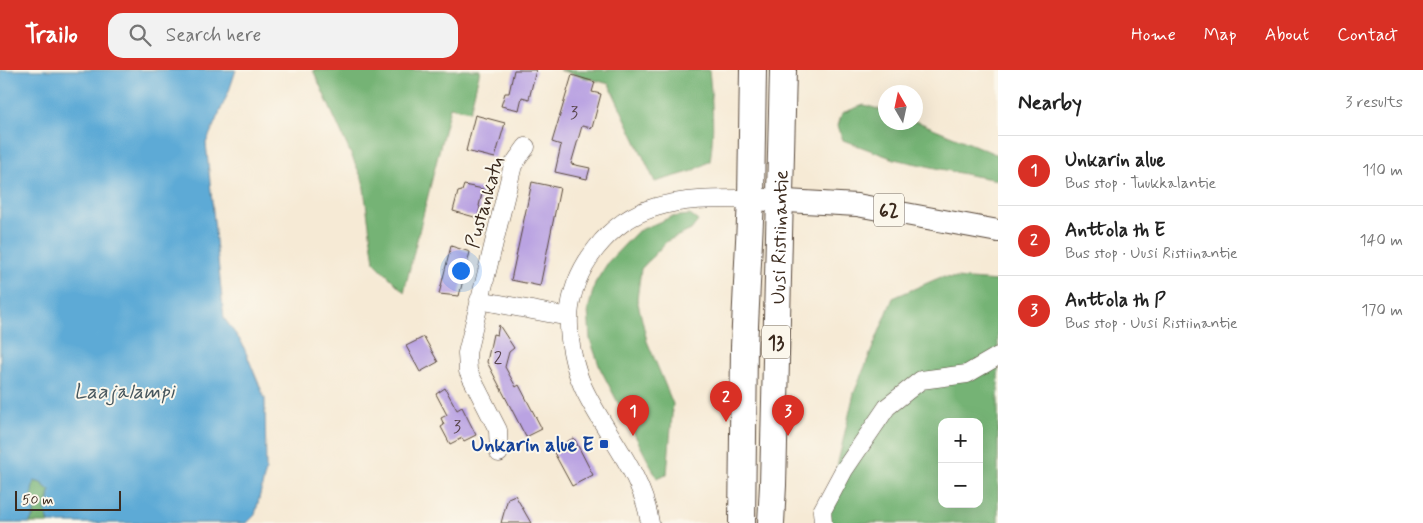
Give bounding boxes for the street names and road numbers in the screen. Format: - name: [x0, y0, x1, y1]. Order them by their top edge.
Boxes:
- street label: Pustankatu: [459, 153, 511, 251]
- street label: Uusi Ristiinantie: [765, 170, 796, 305]
- road number: 62: [874, 194, 904, 226]
- road number: 13: [762, 326, 790, 358]

